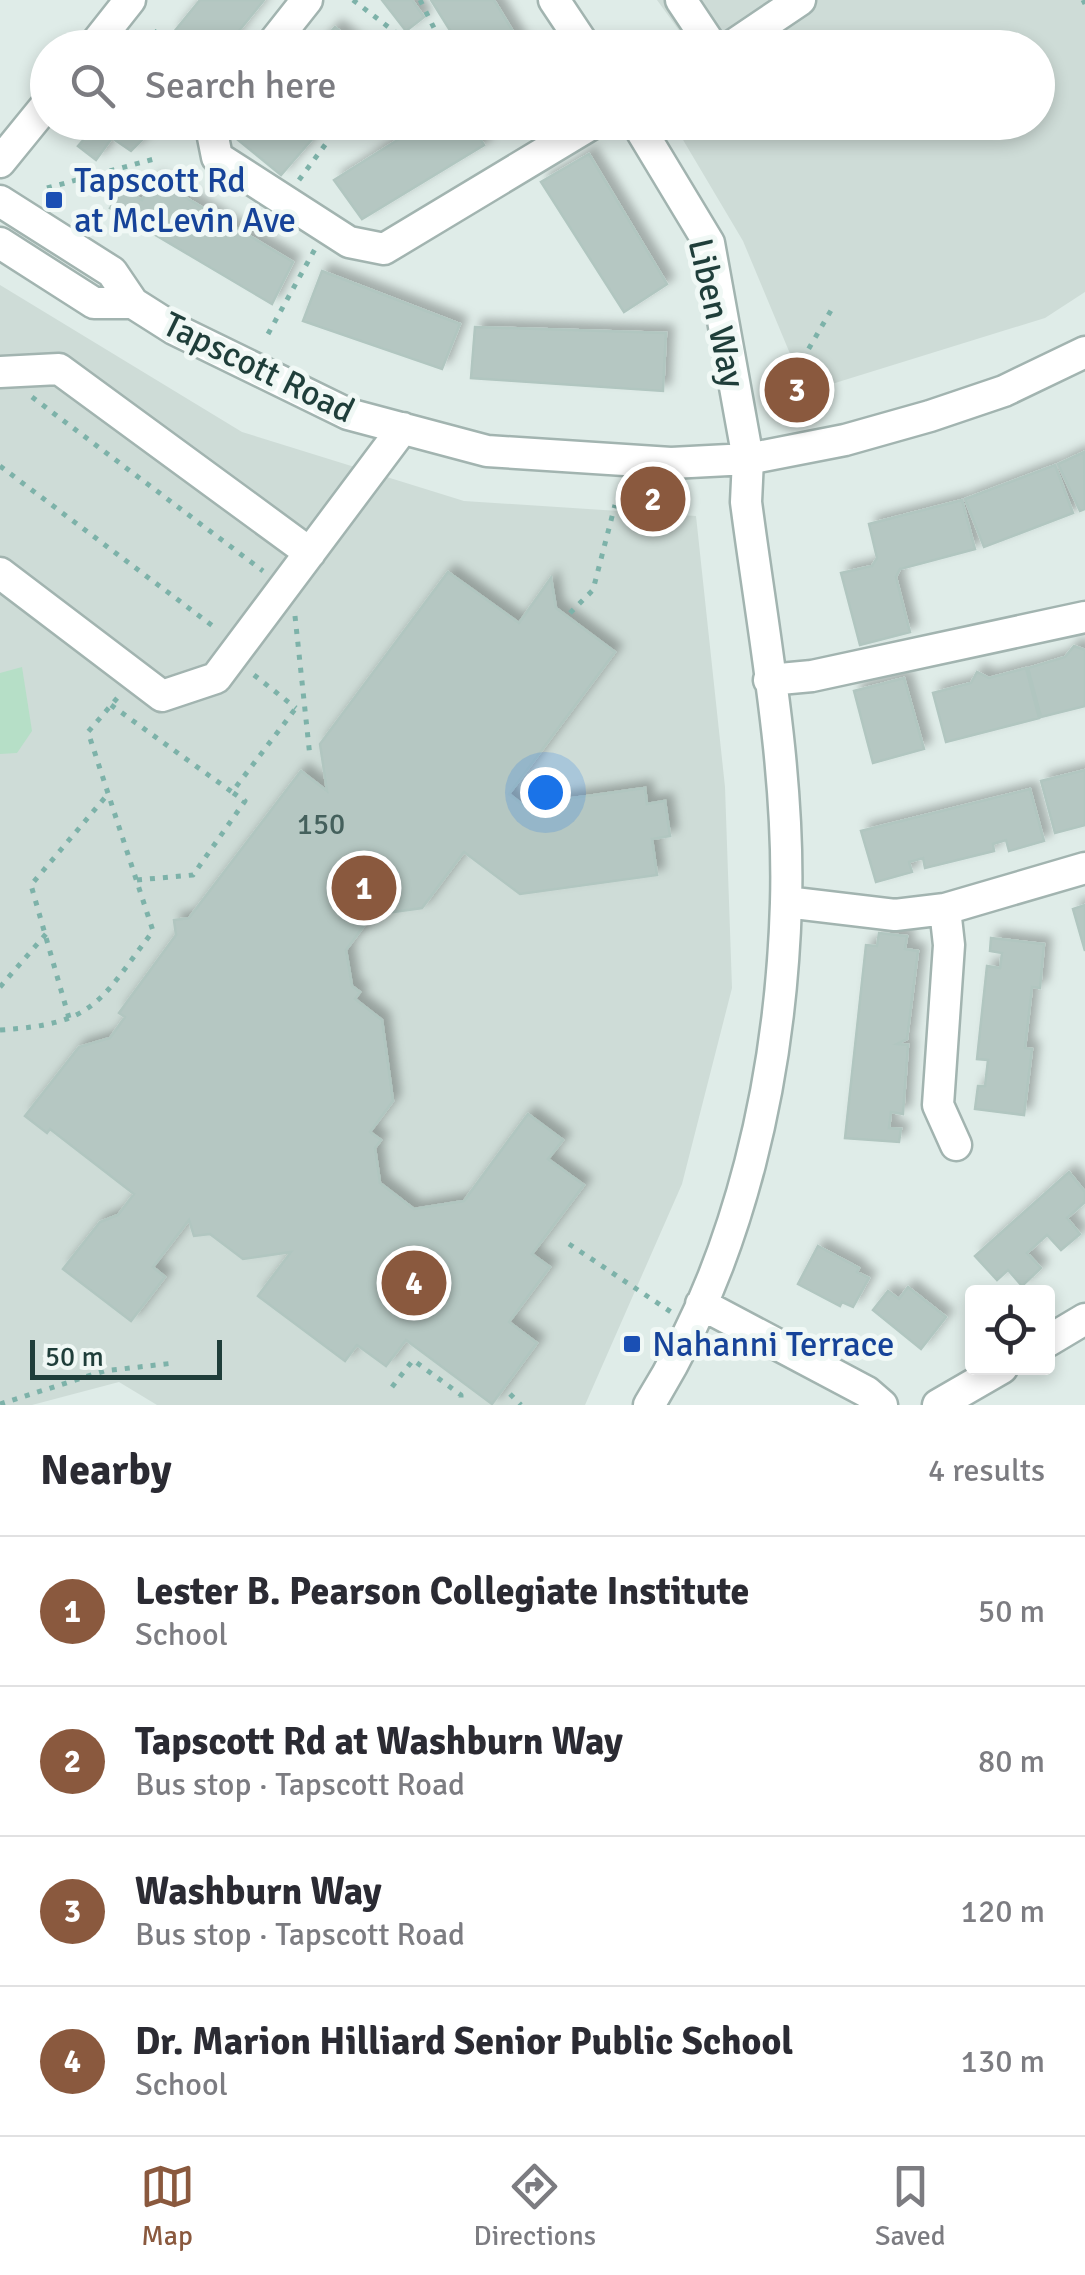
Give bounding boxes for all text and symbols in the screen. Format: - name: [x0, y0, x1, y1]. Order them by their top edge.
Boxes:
- search box: [30, 30, 1055, 140]
- icon: search: [65, 58, 120, 113]
- text: Search here: [145, 62, 337, 109]
- place label: Tapscott Rd at McLevin Ave: [74, 159, 296, 242]
- marker: Tapscott Rd at McLevin Ave: [43, 189, 65, 211]
- street label: Liben Way: [678, 234, 755, 392]
- street label: Tapscott Road: [156, 303, 361, 432]
- pin: 3: [764, 352, 830, 428]
- pin: 2: [620, 462, 686, 536]
- your location: [520, 767, 571, 818]
- house number: 150: [297, 806, 345, 843]
- pin: 1: [332, 850, 396, 926]
- pin: 4: [382, 1246, 446, 1320]
- map controls: [965, 1285, 1055, 1375]
- button: locate: [965, 1285, 1055, 1375]
- place label: Nahanni Terrace: [652, 1323, 894, 1366]
- marker: Nahanni Terrace: [621, 1333, 643, 1355]
- scale bar: [30, 1335, 222, 1380]
- text: 50 m: [45, 1340, 104, 1374]
- text: Nearby: [40, 1445, 172, 1496]
- text: 4 results: [928, 1451, 1045, 1490]
- text: Lester B. Pearson Collegiate Institute: [135, 1568, 749, 1615]
- text: 1: [64, 1592, 81, 1631]
- text: 50 m: [978, 1592, 1045, 1631]
- text: School: [135, 1615, 228, 1654]
- text: Tapscott Rd at Washburn Way: [135, 1718, 623, 1765]
- text: 2: [64, 1742, 81, 1781]
- text: 80 m: [978, 1742, 1045, 1781]
- text: Bus stop · Tapscott Road: [135, 1765, 465, 1804]
- text: Washburn Way: [135, 1868, 382, 1915]
- text: 3: [64, 1892, 81, 1931]
- text: 120 m: [961, 1892, 1045, 1931]
- text: Bus stop · Tapscott Road: [135, 1915, 465, 1954]
- text: Dr. Marion Hilliard Senior Public School: [135, 2018, 793, 2065]
- text: 4: [64, 2042, 81, 2081]
- text: 130 m: [961, 2042, 1045, 2081]
- text: School: [135, 2065, 228, 2104]
- tab: Map: [140, 2159, 195, 2253]
- tab: Directions: [474, 2159, 596, 2253]
- tab: Saved: [875, 2159, 945, 2253]

